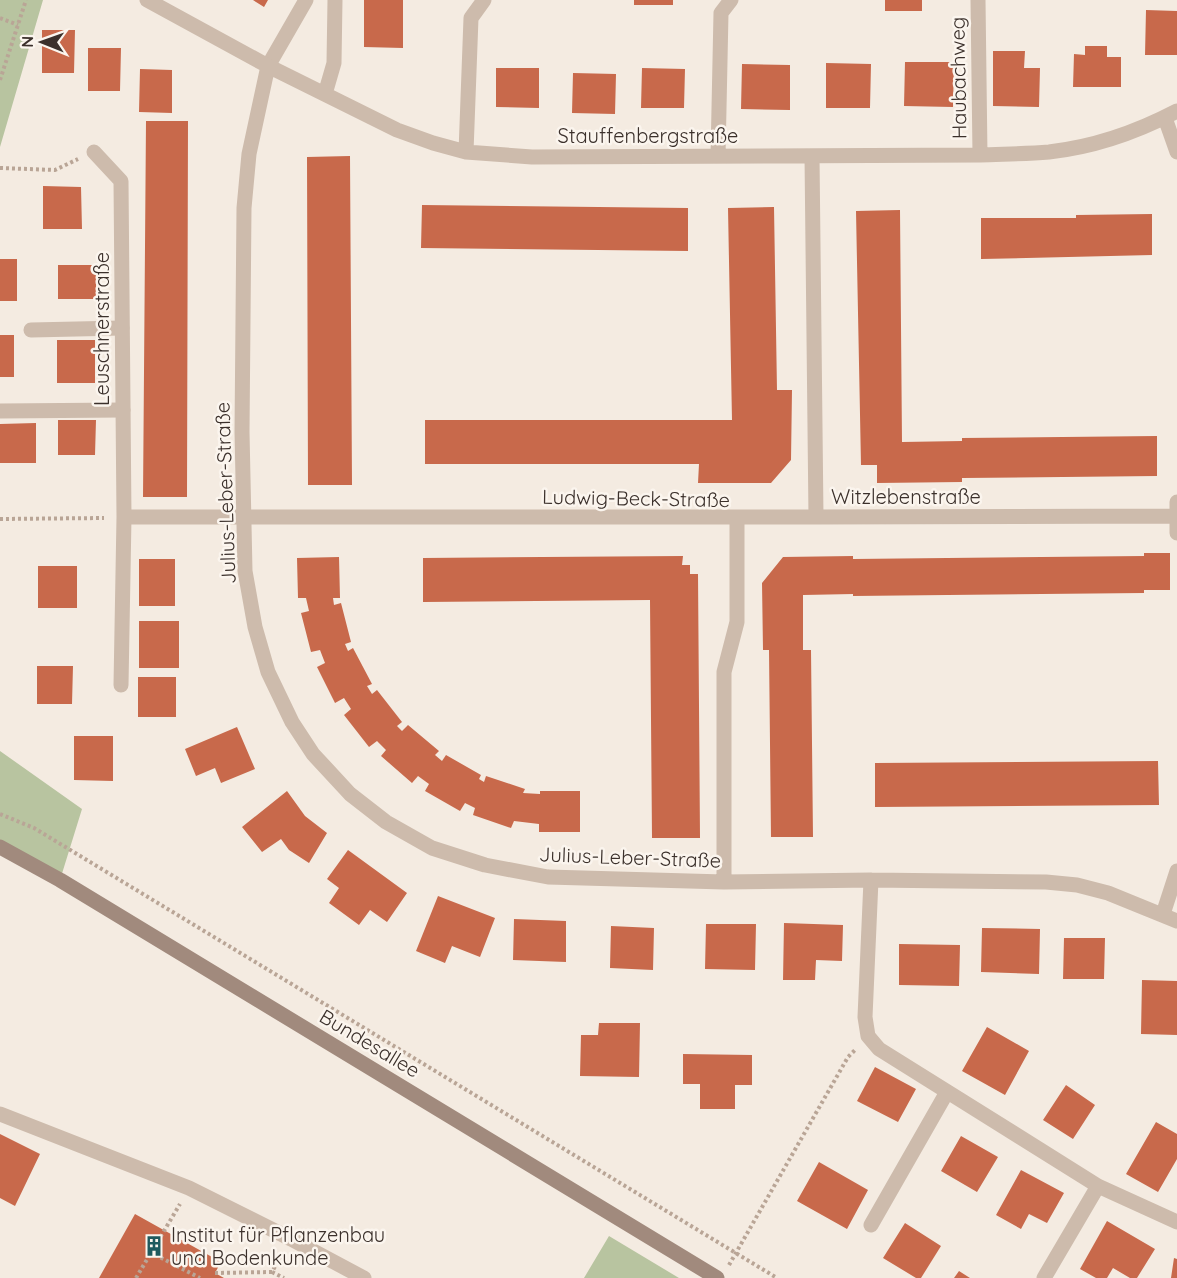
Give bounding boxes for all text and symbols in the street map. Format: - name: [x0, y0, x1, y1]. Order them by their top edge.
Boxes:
- north arrow: [12, 12, 72, 72]
- street label: Haubachweg: [944, 17, 972, 139]
- text: N: [17, 36, 37, 48]
- street label: Stauffenbergstraße: [558, 123, 738, 148]
- street label: Leuschnerstraße: [89, 252, 114, 406]
- street label: Julius-Leber-Straße: [209, 402, 241, 584]
- street label: Ludwig-Beck-Straße: [542, 484, 730, 512]
- street label: Witzlebenstraße: [831, 484, 981, 509]
- street label: Julius-Leber-Straße: [539, 841, 721, 873]
- street label: Bundesallee: [315, 1003, 425, 1083]
- place label: Institut für Pflanzenbau und Bodenkunde: [171, 1222, 385, 1270]
- building icon: Institut für Pflanzenbau und Bodenkunde: [142, 1234, 166, 1258]

